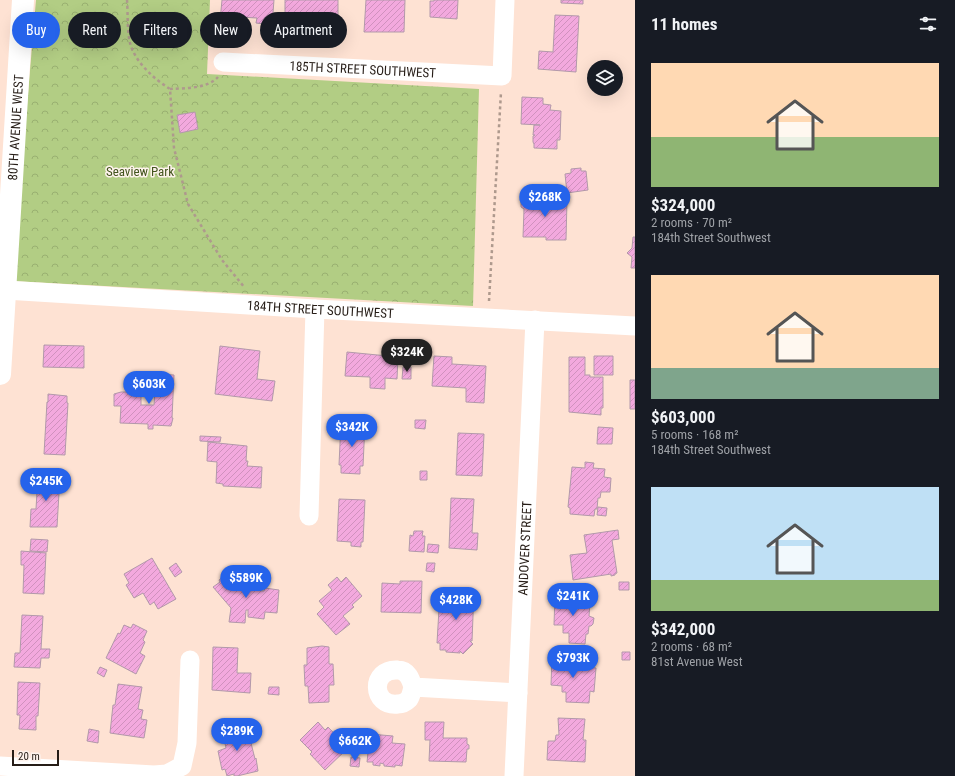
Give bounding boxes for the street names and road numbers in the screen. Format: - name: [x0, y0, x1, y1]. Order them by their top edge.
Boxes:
- street label: 185TH STREET SOUTHWEST: [289, 58, 437, 80]
- street label: 80TH AVENUE WEST: [4, 74, 26, 181]
- street label: 184TH STREET SOUTHWEST: [247, 297, 394, 321]
- street label: ANDOVER STREET: [515, 500, 534, 596]

